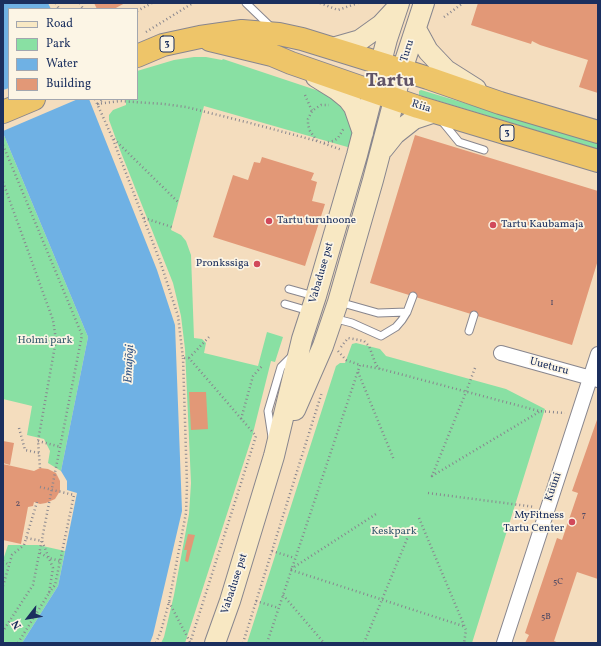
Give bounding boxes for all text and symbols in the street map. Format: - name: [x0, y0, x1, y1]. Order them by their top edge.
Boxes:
- legend: [8, 8, 138, 100]
- text: Road: [46, 16, 73, 32]
- text: Park: [46, 36, 71, 52]
- road number: 3: [160, 36, 174, 52]
- street label: Turu: [398, 38, 418, 64]
- text: Water: [46, 56, 78, 72]
- district label: Tartu: [365, 72, 415, 94]
- text: Building: [46, 76, 91, 92]
- street label: Riia: [410, 98, 432, 116]
- road number: 3: [500, 125, 514, 141]
- place label: Tartu turuhoone: [277, 214, 356, 228]
- marker: Tartu turuhoone: [264, 216, 274, 226]
- place label: Tartu Kaubamaja: [501, 218, 584, 232]
- marker: Tartu Kaubamaja: [488, 220, 498, 230]
- street label: Vabaduse pst: [307, 241, 337, 305]
- place label: Pronkssiga: [196, 257, 249, 271]
- marker: Pronkssiga: [252, 259, 262, 269]
- house number: 1: [550, 298, 554, 308]
- park label: Holmi park: [18, 334, 72, 348]
- water label: Emajõgi: [122, 344, 138, 384]
- street label: Uueturu: [528, 355, 570, 379]
- street label: Küüni: [543, 471, 565, 503]
- house number: 2: [16, 499, 20, 509]
- place label: MyFitness Tartu Center: [503, 509, 564, 535]
- house number: 7: [582, 510, 586, 520]
- marker: MyFitness Tartu Center: [567, 517, 577, 527]
- park label: Keskpark: [371, 525, 417, 539]
- street label: Vabaduse pst: [219, 552, 251, 616]
- house number: 5C: [553, 577, 563, 587]
- north arrow: [8, 598, 48, 638]
- house number: 5B: [541, 612, 551, 622]
- text: N: [9, 617, 26, 632]

